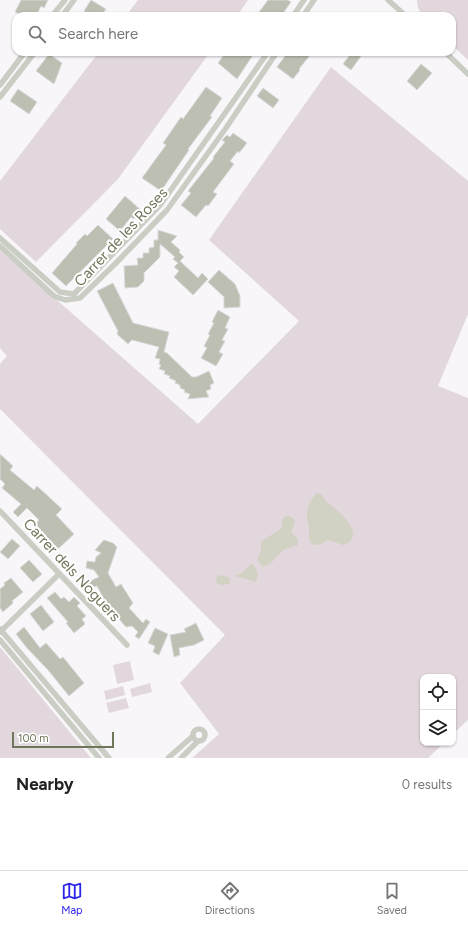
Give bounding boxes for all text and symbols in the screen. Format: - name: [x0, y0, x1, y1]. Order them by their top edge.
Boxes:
- search box: [12, 12, 456, 56]
- icon: search: [26, 23, 48, 45]
- text: Search here: [58, 25, 138, 43]
- street label: Carrer de les Roses: [71, 184, 171, 290]
- street label: Carrer dels Noguers: [20, 515, 124, 625]
- map controls: [420, 674, 456, 746]
- button: locate: [420, 674, 456, 710]
- button: layers: [420, 710, 456, 746]
- scale bar: [12, 730, 114, 749]
- text: 100 m: [18, 732, 49, 745]
- text: Nearby: [16, 774, 74, 794]
- text: 0 results: [402, 777, 452, 792]
- tab: Map: [61, 880, 83, 917]
- tab: Directions: [205, 880, 255, 917]
- tab: Saved: [377, 880, 407, 917]

